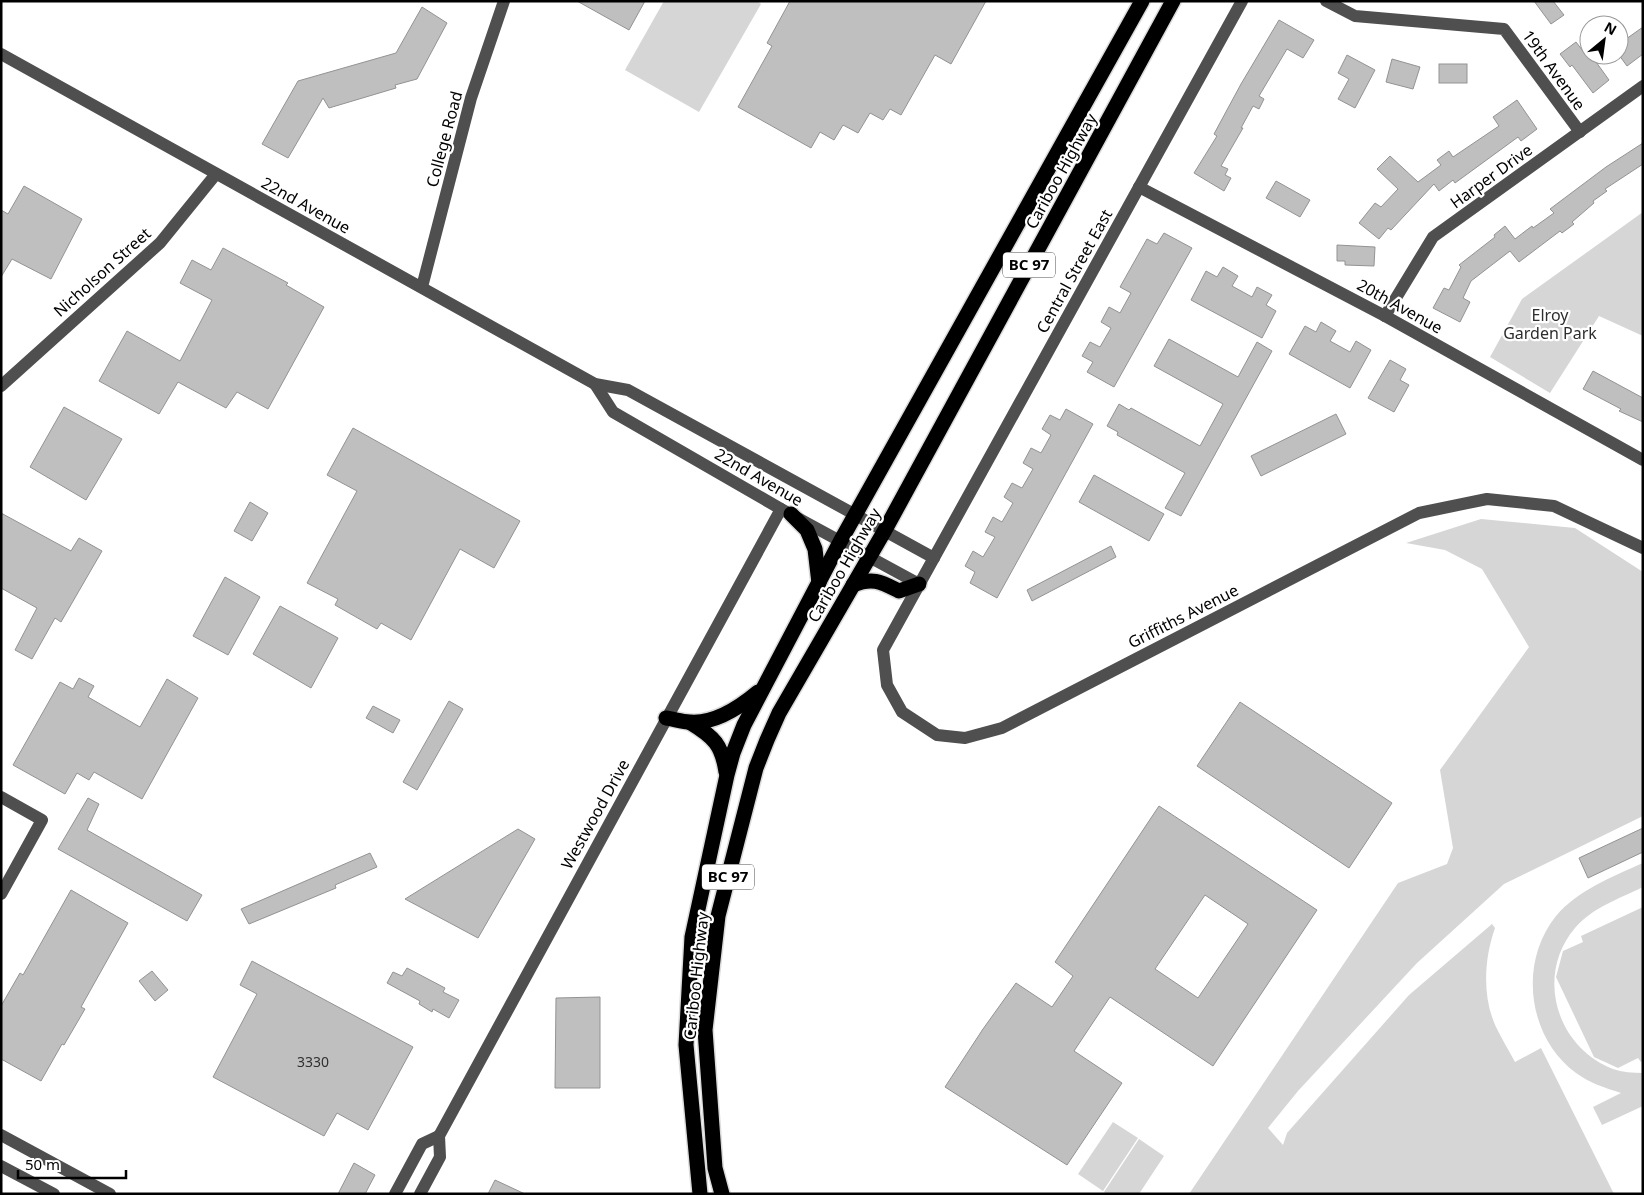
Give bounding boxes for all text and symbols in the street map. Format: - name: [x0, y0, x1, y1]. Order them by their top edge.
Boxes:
- north arrow: [1579, 15, 1629, 65]
- text: N: [1601, 17, 1620, 39]
- street label: 19th Avenue: [1517, 25, 1591, 115]
- street label: College Road: [421, 89, 467, 189]
- street label: Cariboo Highway: [1020, 109, 1102, 233]
- street label: Harper Drive: [1445, 139, 1537, 213]
- street label: 22nd Avenue: [258, 172, 354, 238]
- street label: Central Street East: [1031, 205, 1117, 337]
- street label: Nicholson Street: [49, 222, 155, 322]
- road number: BC 97: [1003, 252, 1055, 278]
- street label: 20th Avenue: [1353, 274, 1447, 338]
- park label: Elroy Garden Park: [1503, 304, 1597, 344]
- street label: 22nd Avenue: [711, 443, 807, 511]
- street label: Cariboo Highway: [802, 503, 886, 626]
- street label: Griffiths Avenue: [1124, 579, 1242, 653]
- street label: Westwood Drive: [556, 755, 634, 873]
- road number: BC 97: [702, 864, 754, 890]
- street label: Cariboo Highway: [678, 910, 714, 1041]
- house number: 3330: [297, 1052, 329, 1071]
- scale bar: [18, 1148, 125, 1180]
- text: 50 m: [25, 1154, 60, 1174]

